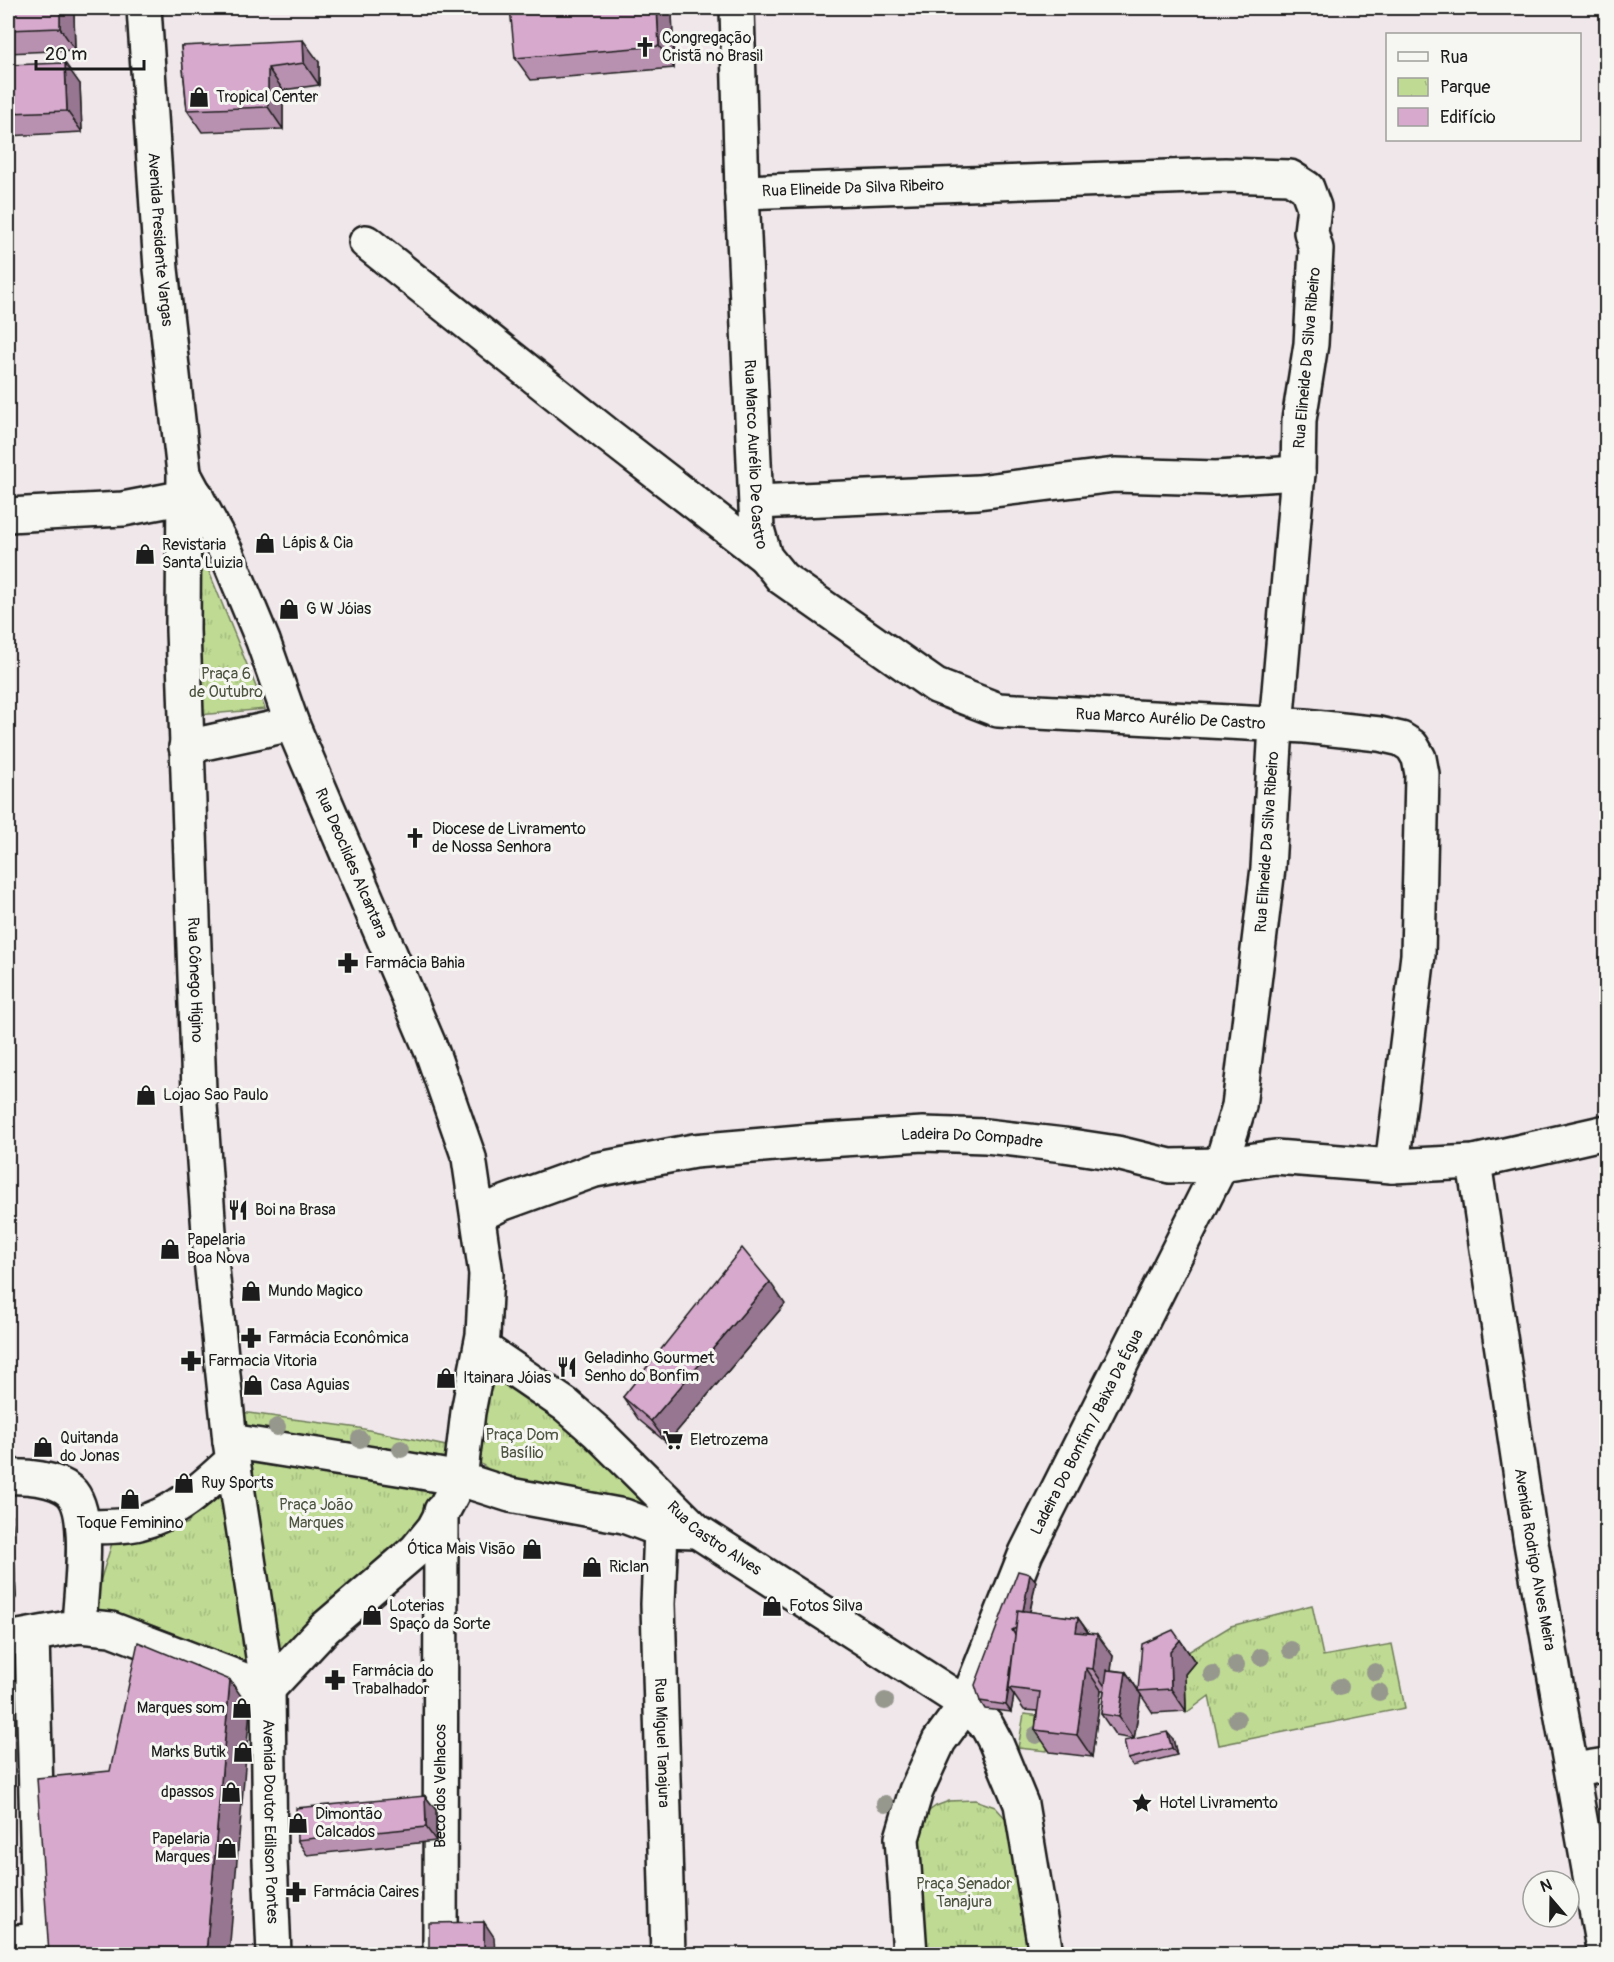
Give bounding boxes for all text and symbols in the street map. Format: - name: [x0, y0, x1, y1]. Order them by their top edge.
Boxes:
- place label: Congregação Cristã no Brasil: [662, 28, 763, 66]
- scale bar: [36, 33, 144, 71]
- legend: [1386, 33, 1581, 141]
- church icon: Congregação Cristã no Brasil: [633, 35, 657, 59]
- text: 20 m: [45, 43, 87, 66]
- text: Rua: [1440, 46, 1468, 69]
- text: Parque: [1440, 76, 1490, 99]
- shop icon: Tropical Center: [187, 85, 211, 109]
- place label: Tropical Center: [216, 87, 318, 107]
- text: Edifício: [1440, 106, 1496, 129]
- street label: Avenida Presidente Vargas: [143, 152, 177, 327]
- street label: Rua Elineide Da Silva Ribeiro: [762, 175, 945, 201]
- street label: Rua Elineide Da Silva Ribeiro: [1289, 266, 1325, 449]
- street label: Rua Marco Aurélio De Castro: [739, 359, 772, 552]
- shop icon: Lápis & Cia: [253, 531, 277, 555]
- place label: Lápis & Cia: [282, 533, 353, 553]
- place label: Revistaria Santa Luizia: [162, 535, 243, 573]
- shop icon: Revistaria Santa Luizia: [133, 542, 157, 566]
- shop icon: G W Jóias: [277, 597, 301, 621]
- place label: G W Jóias: [306, 599, 371, 619]
- park label: Praça 6 de Outubro: [189, 664, 263, 702]
- street label: Rua Marco Aurélio De Castro: [1075, 704, 1267, 734]
- street label: Rua Elineide Da Silva Ribeiro: [1251, 750, 1283, 933]
- street label: Rua Deoclides Alcantara: [311, 785, 392, 941]
- place label: Diocese de Livramento de Nossa Senhora: [432, 819, 586, 857]
- church icon: Diocese de Livramento de Nossa Senhora: [403, 826, 427, 850]
- street label: Rua Cônego Higino: [183, 917, 207, 1044]
- pharmacy icon: Farmácia Bahia: [336, 951, 360, 975]
- place label: Farmácia Bahia: [365, 953, 465, 973]
- shop icon: Lojao Sao Paulo: [134, 1083, 158, 1107]
- place label: Lojao Sao Paulo: [163, 1085, 269, 1105]
- street label: Ladeira Do Compadre: [900, 1124, 1044, 1152]
- restaurant icon: Boi na Brasa: [226, 1198, 250, 1222]
- place label: Boi na Brasa: [255, 1200, 336, 1220]
- place label: Papelaria Boa Nova: [187, 1230, 250, 1268]
- shop icon: Papelaria Boa Nova: [158, 1237, 182, 1261]
- shop icon: Mundo Magico: [239, 1279, 263, 1303]
- place label: Mundo Magico: [268, 1281, 363, 1301]
- pharmacy icon: Farmácia Econômica: [239, 1326, 263, 1350]
- street label: Ladeira Do Bonfim / Baixa Da Égua: [1026, 1326, 1148, 1538]
- place label: Farmácia Econômica: [268, 1328, 409, 1348]
- place label: Geladinho Gourmet Senho do Bonfim: [584, 1348, 715, 1386]
- pharmacy icon: Farmacia Vitoria: [179, 1349, 203, 1373]
- place label: Farmacia Vitoria: [208, 1351, 317, 1371]
- restaurant icon: Geladinho Gourmet Senho do Bonfim: [555, 1355, 579, 1379]
- shop icon: Itainara Jóias: [434, 1366, 458, 1390]
- place label: Itainara Jóias: [463, 1368, 551, 1388]
- shop icon: Casa Aguias: [241, 1373, 265, 1397]
- place label: Casa Aguias: [270, 1375, 349, 1395]
- park label: Praça Dom Basílio: [485, 1425, 559, 1463]
- place label: Quitanda do Jonas: [60, 1428, 119, 1466]
- supermarket icon: Eletrozema: [661, 1428, 685, 1452]
- place label: Eletrozema: [690, 1430, 768, 1450]
- shop icon: Quitanda do Jonas: [31, 1435, 55, 1459]
- street label: Avenida Rodrigo Alves Meira: [1510, 1467, 1560, 1652]
- shop icon: Ruy Sports: [172, 1471, 196, 1495]
- place label: Ruy Sports: [201, 1473, 273, 1493]
- shop icon: Toque Feminino: [118, 1487, 142, 1511]
- park label: Praça João Marques: [279, 1495, 353, 1533]
- street label: Rua Castro Alves: [663, 1497, 765, 1580]
- place label: Toque Feminino: [76, 1513, 184, 1533]
- shop icon: Ótica Mais Visão: [520, 1537, 544, 1561]
- place label: Ótica Mais Visão: [407, 1538, 515, 1559]
- shop icon: Riclan: [580, 1555, 604, 1579]
- place label: Riclan: [609, 1557, 649, 1577]
- shop icon: Fotos Silva: [760, 1594, 784, 1618]
- place label: Loterias Spaço da Sorte: [389, 1596, 491, 1634]
- place label: Fotos Silva: [789, 1596, 863, 1616]
- shop icon: Loterias Spaço da Sorte: [360, 1603, 384, 1627]
- place label: Farmácia do Trabalhador: [352, 1661, 434, 1699]
- pharmacy icon: Farmácia do Trabalhador: [323, 1668, 347, 1692]
- street label: Rua Miguel Tanajura: [650, 1678, 674, 1808]
- shop icon: Marques som: [230, 1696, 254, 1720]
- place label: Marques som: [137, 1698, 225, 1718]
- street label: Avenida Doutor Edilson Pontes: [258, 1719, 283, 1924]
- street label: Beco dos Velhacos: [430, 1724, 451, 1848]
- shop icon: Marks Butik: [231, 1740, 255, 1764]
- place label: Marks Butik: [151, 1742, 226, 1762]
- shop icon: dpassos: [219, 1780, 243, 1804]
- place label: dpassos: [161, 1782, 214, 1802]
- place icon: Hotel Livramento: [1130, 1791, 1154, 1815]
- place label: Hotel Livramento: [1159, 1793, 1278, 1813]
- place label: Dimontão Calcados: [315, 1804, 383, 1842]
- shop icon: Dimontão Calcados: [286, 1811, 310, 1835]
- place label: Papelaria Marques: [152, 1829, 210, 1867]
- shop icon: Papelaria Marques: [215, 1836, 239, 1860]
- north arrow: [1521, 1869, 1581, 1929]
- park label: Praça Senador Tanajura: [916, 1874, 1012, 1912]
- text: N: [1538, 1875, 1555, 1897]
- pharmacy icon: Farmácia Caires: [284, 1880, 308, 1904]
- place label: Farmácia Caires: [313, 1882, 419, 1902]

